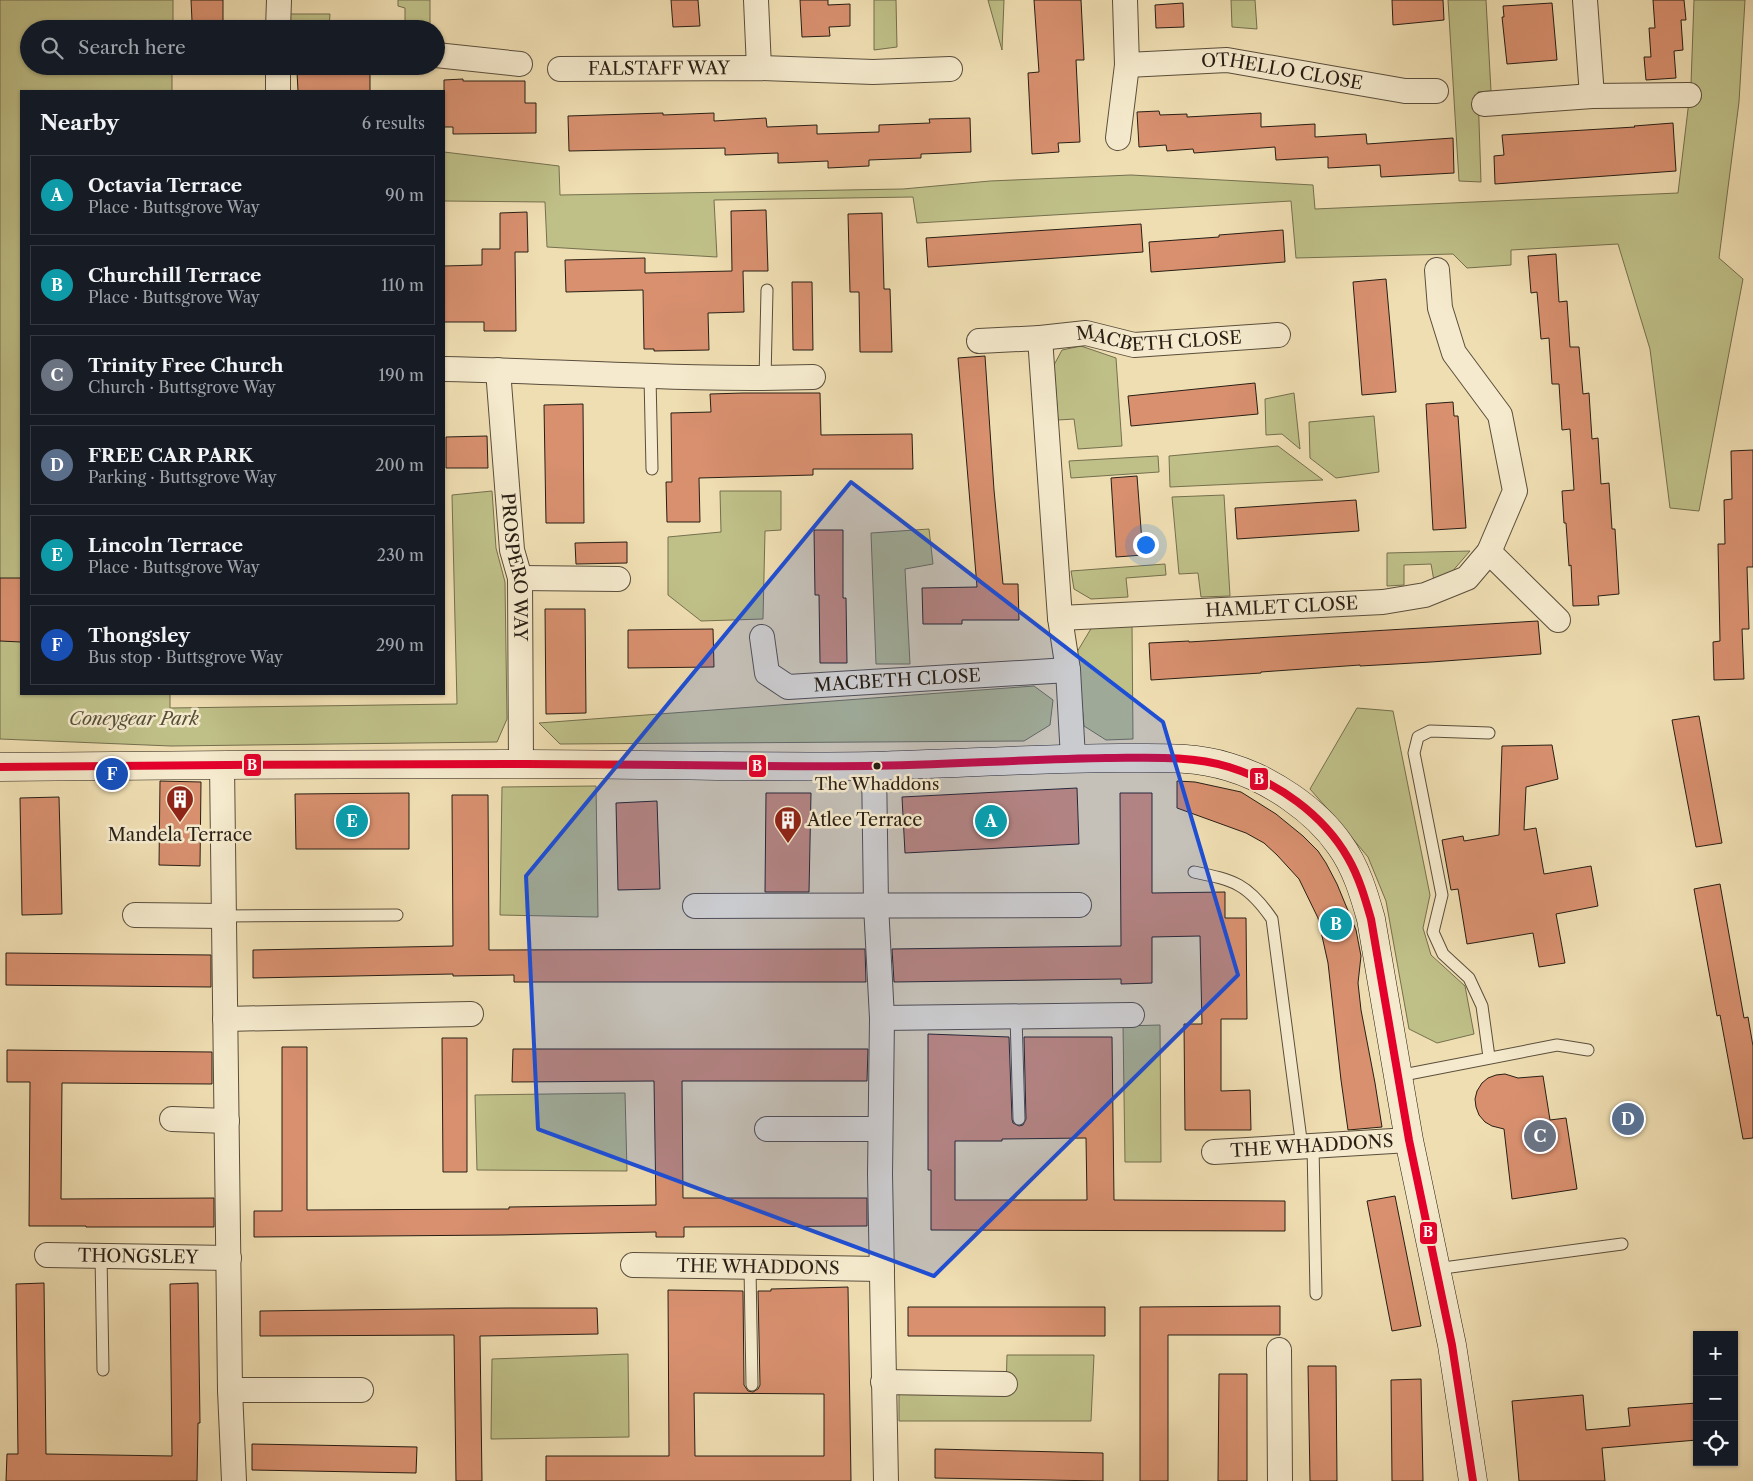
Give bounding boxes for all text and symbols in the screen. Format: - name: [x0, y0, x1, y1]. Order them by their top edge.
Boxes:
- search box: [20, 20, 445, 75]
- icon: search: [38, 34, 66, 62]
- text: Search here: [78, 36, 186, 59]
- street label: OTHELLO CLOSE: [1201, 49, 1364, 94]
- street label: FALSTAFF WAY: [588, 57, 731, 80]
- text: Nearby: [40, 110, 119, 135]
- text: 6 results: [362, 113, 425, 133]
- text: Octavia Terrace: [88, 174, 242, 197]
- text: A: [51, 185, 63, 205]
- text: 90 m: [385, 185, 424, 205]
- text: Place · Buttsgrove Way: [88, 197, 260, 217]
- text: Churchill Terrace: [88, 264, 261, 287]
- text: B: [51, 275, 63, 295]
- text: 110 m: [381, 275, 424, 295]
- text: Place · Buttsgrove Way: [88, 287, 260, 307]
- street label: MACBETH CLOSE: [1075, 321, 1242, 356]
- text: Trinity Free Church: [88, 354, 284, 377]
- text: C: [51, 365, 63, 385]
- text: 190 m: [379, 365, 424, 385]
- text: Church · Buttsgrove Way: [88, 377, 276, 397]
- text: FREE CAR PARK: [88, 444, 253, 467]
- text: D: [50, 455, 64, 475]
- text: 200 m: [375, 455, 424, 475]
- text: Parking · Buttsgrove Way: [88, 467, 277, 487]
- street label: PROSPERO WAY: [497, 492, 531, 643]
- your location: [1133, 532, 1159, 558]
- text: Lincoln Terrace: [88, 534, 243, 557]
- text: E: [51, 545, 63, 565]
- text: 230 m: [377, 545, 424, 565]
- text: Place · Buttsgrove Way: [88, 557, 260, 577]
- street label: HAMLET CLOSE: [1205, 592, 1359, 622]
- text: Thongsley: [88, 624, 190, 647]
- text: F: [52, 635, 62, 655]
- text: 290 m: [376, 635, 424, 655]
- text: Bus stop · Buttsgrove Way: [88, 647, 283, 667]
- street label: MACBETH CLOSE: [813, 664, 981, 696]
- park label: Coneygear Park: [69, 708, 200, 730]
- line badge: B: [243, 753, 262, 777]
- line badge: B: [748, 754, 767, 778]
- pin: F: [96, 755, 128, 793]
- text: B: [247, 756, 257, 774]
- text: B: [752, 757, 762, 775]
- marker: The Whaddons: [872, 761, 882, 771]
- line badge: B: [1249, 767, 1269, 791]
- text: B: [1254, 770, 1264, 788]
- place label: The Whaddons: [815, 774, 939, 794]
- building icon: Mandela Terrace: [165, 784, 195, 823]
- pin: E: [336, 802, 368, 840]
- pin: A: [975, 802, 1007, 840]
- building icon: Atlee Terrace: [773, 805, 803, 844]
- place label: Atlee Terrace: [806, 809, 922, 831]
- place label: Mandela Terrace: [108, 824, 252, 846]
- pin: B: [1320, 905, 1352, 943]
- pin: D: [1612, 1100, 1644, 1138]
- pin: C: [1524, 1117, 1556, 1155]
- street label: THE WHADDONS: [1230, 1130, 1394, 1162]
- line badge: B: [1419, 1221, 1438, 1245]
- text: B: [1423, 1223, 1433, 1241]
- street label: THONGSLEY: [78, 1245, 200, 1269]
- street label: THE WHADDONS: [676, 1255, 840, 1279]
- map controls: [1693, 1331, 1738, 1466]
- button: +: [1693, 1331, 1738, 1376]
- button: −: [1693, 1376, 1738, 1421]
- button: locate: [1693, 1421, 1738, 1466]

